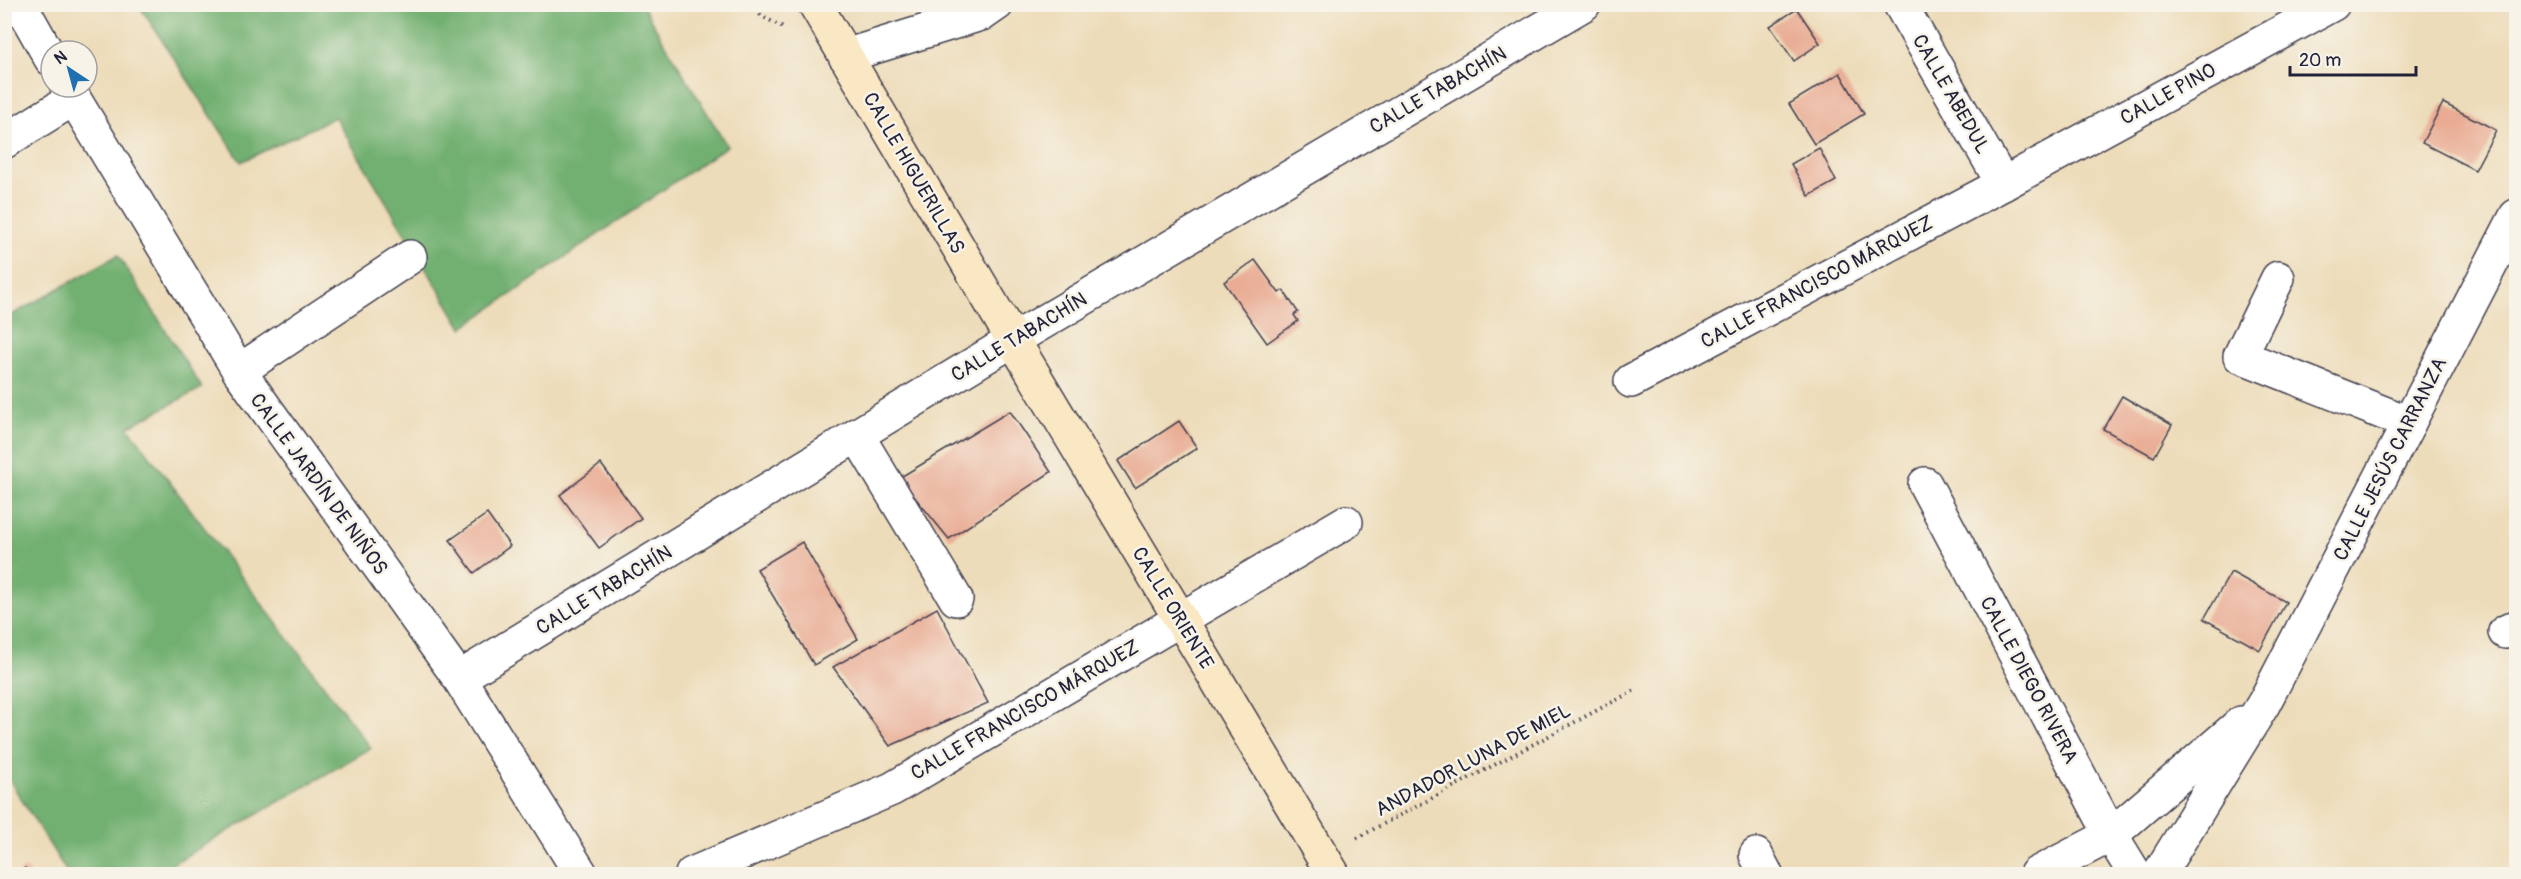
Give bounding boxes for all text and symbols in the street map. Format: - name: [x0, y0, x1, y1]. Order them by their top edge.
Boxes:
- street label: CALLE ABEDUL: [1907, 30, 1995, 158]
- north arrow: [39, 39, 99, 99]
- scale bar: [2290, 39, 2416, 77]
- street label: CALLE TABACHÍN: [1365, 41, 1511, 139]
- text: N: [51, 46, 71, 69]
- text: 20 m: [2299, 49, 2341, 72]
- street label: CALLE PINO: [2116, 57, 2220, 131]
- street label: CALLE HIGUERILLAS: [858, 88, 970, 258]
- street label: CALLE FRANCISCO MÁRQUEZ: [1696, 210, 1938, 354]
- street label: CALLE TABACHÍN: [947, 287, 1091, 387]
- street label: CALLE JESÚS CARRANZA: [2328, 353, 2452, 565]
- street label: CALLE JARDÍN DE NIÑOS: [245, 388, 393, 580]
- street label: CALLE TABACHÍN: [532, 540, 676, 640]
- street label: CALLE ORIENTE: [1127, 542, 1219, 674]
- street label: CALLE DIEGO RIVERA: [1974, 592, 2084, 768]
- street label: CALLE FRANCISCO MÁRQUEZ: [906, 634, 1144, 786]
- street label: ANDADOR LUNA DE MIEL: [1371, 698, 1575, 822]

